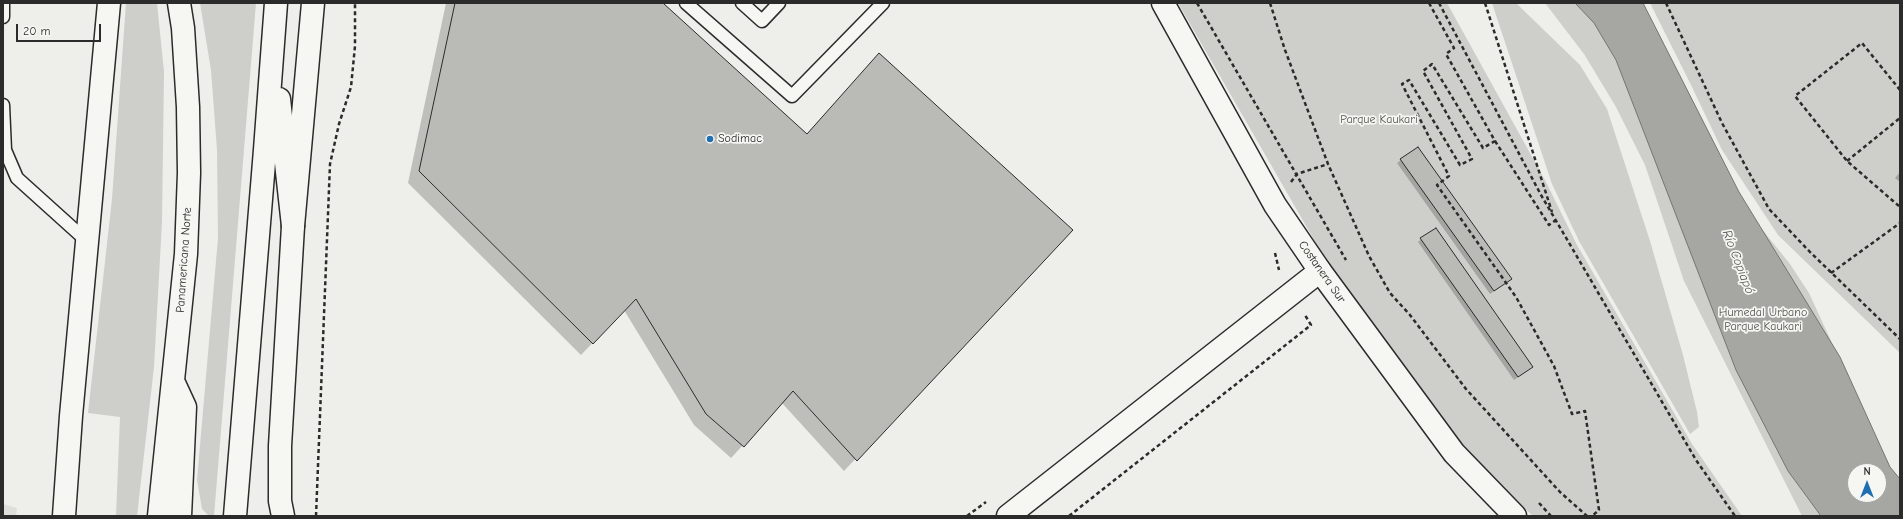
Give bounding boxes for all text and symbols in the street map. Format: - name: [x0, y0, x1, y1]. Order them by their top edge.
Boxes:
- scale bar: [18, 16, 103, 42]
- text: 20 m: [23, 24, 51, 38]
- park label: Parque Kaukari: [1340, 113, 1418, 127]
- place label: Sodimac: [718, 132, 762, 146]
- marker: Sodimac: [705, 134, 715, 144]
- street label: Panamericana Norte: [173, 207, 195, 313]
- water label: Río Copiapó: [1719, 228, 1757, 296]
- street label: Costanera Sur: [1295, 238, 1349, 306]
- park label: Humedal Urbano Parque Kaukari: [1719, 306, 1807, 334]
- north arrow: [1847, 463, 1887, 503]
- text: N: [1863, 465, 1871, 478]

